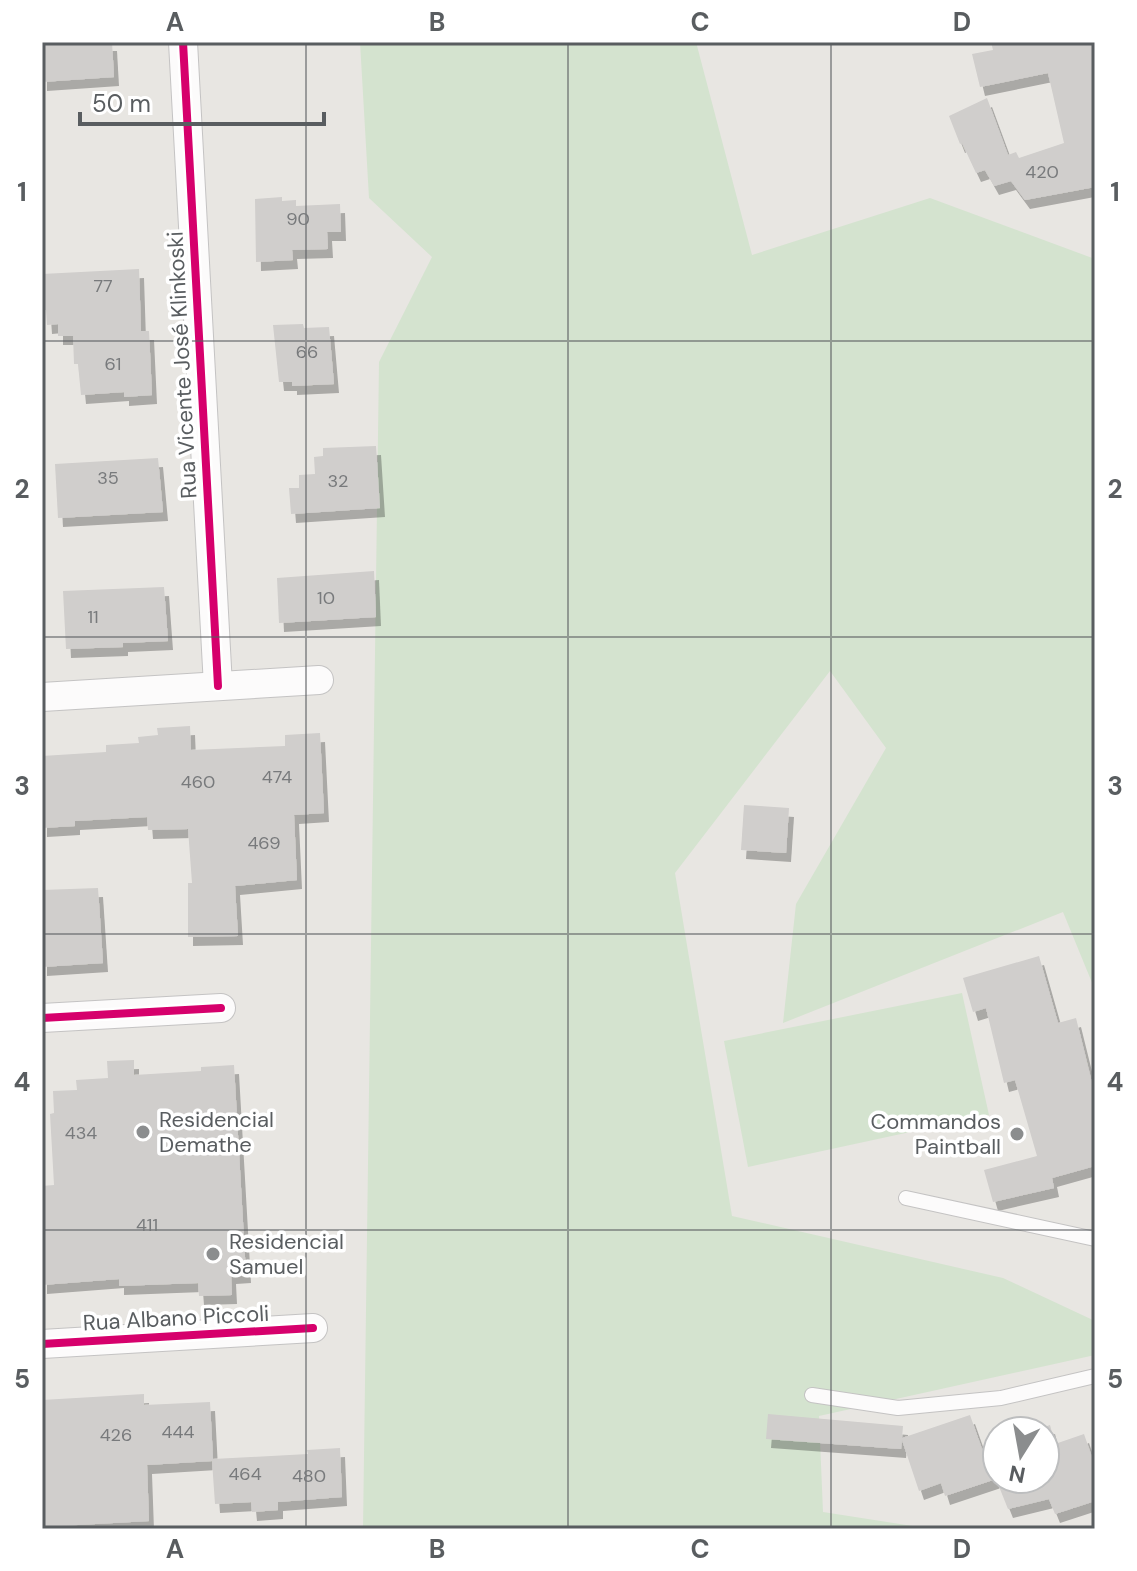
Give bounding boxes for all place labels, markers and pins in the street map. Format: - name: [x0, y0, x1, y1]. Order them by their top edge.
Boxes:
- place label: Residencial Demathe: [159, 1105, 274, 1159]
- place label: Commandos Paintball: [870, 1107, 1001, 1161]
- marker: Residencial Demathe: [134, 1123, 152, 1141]
- marker: Commandos Paintball: [1008, 1125, 1026, 1143]
- place label: Residencial Samuel: [229, 1227, 344, 1281]
- marker: Residencial Samuel: [204, 1245, 222, 1263]

